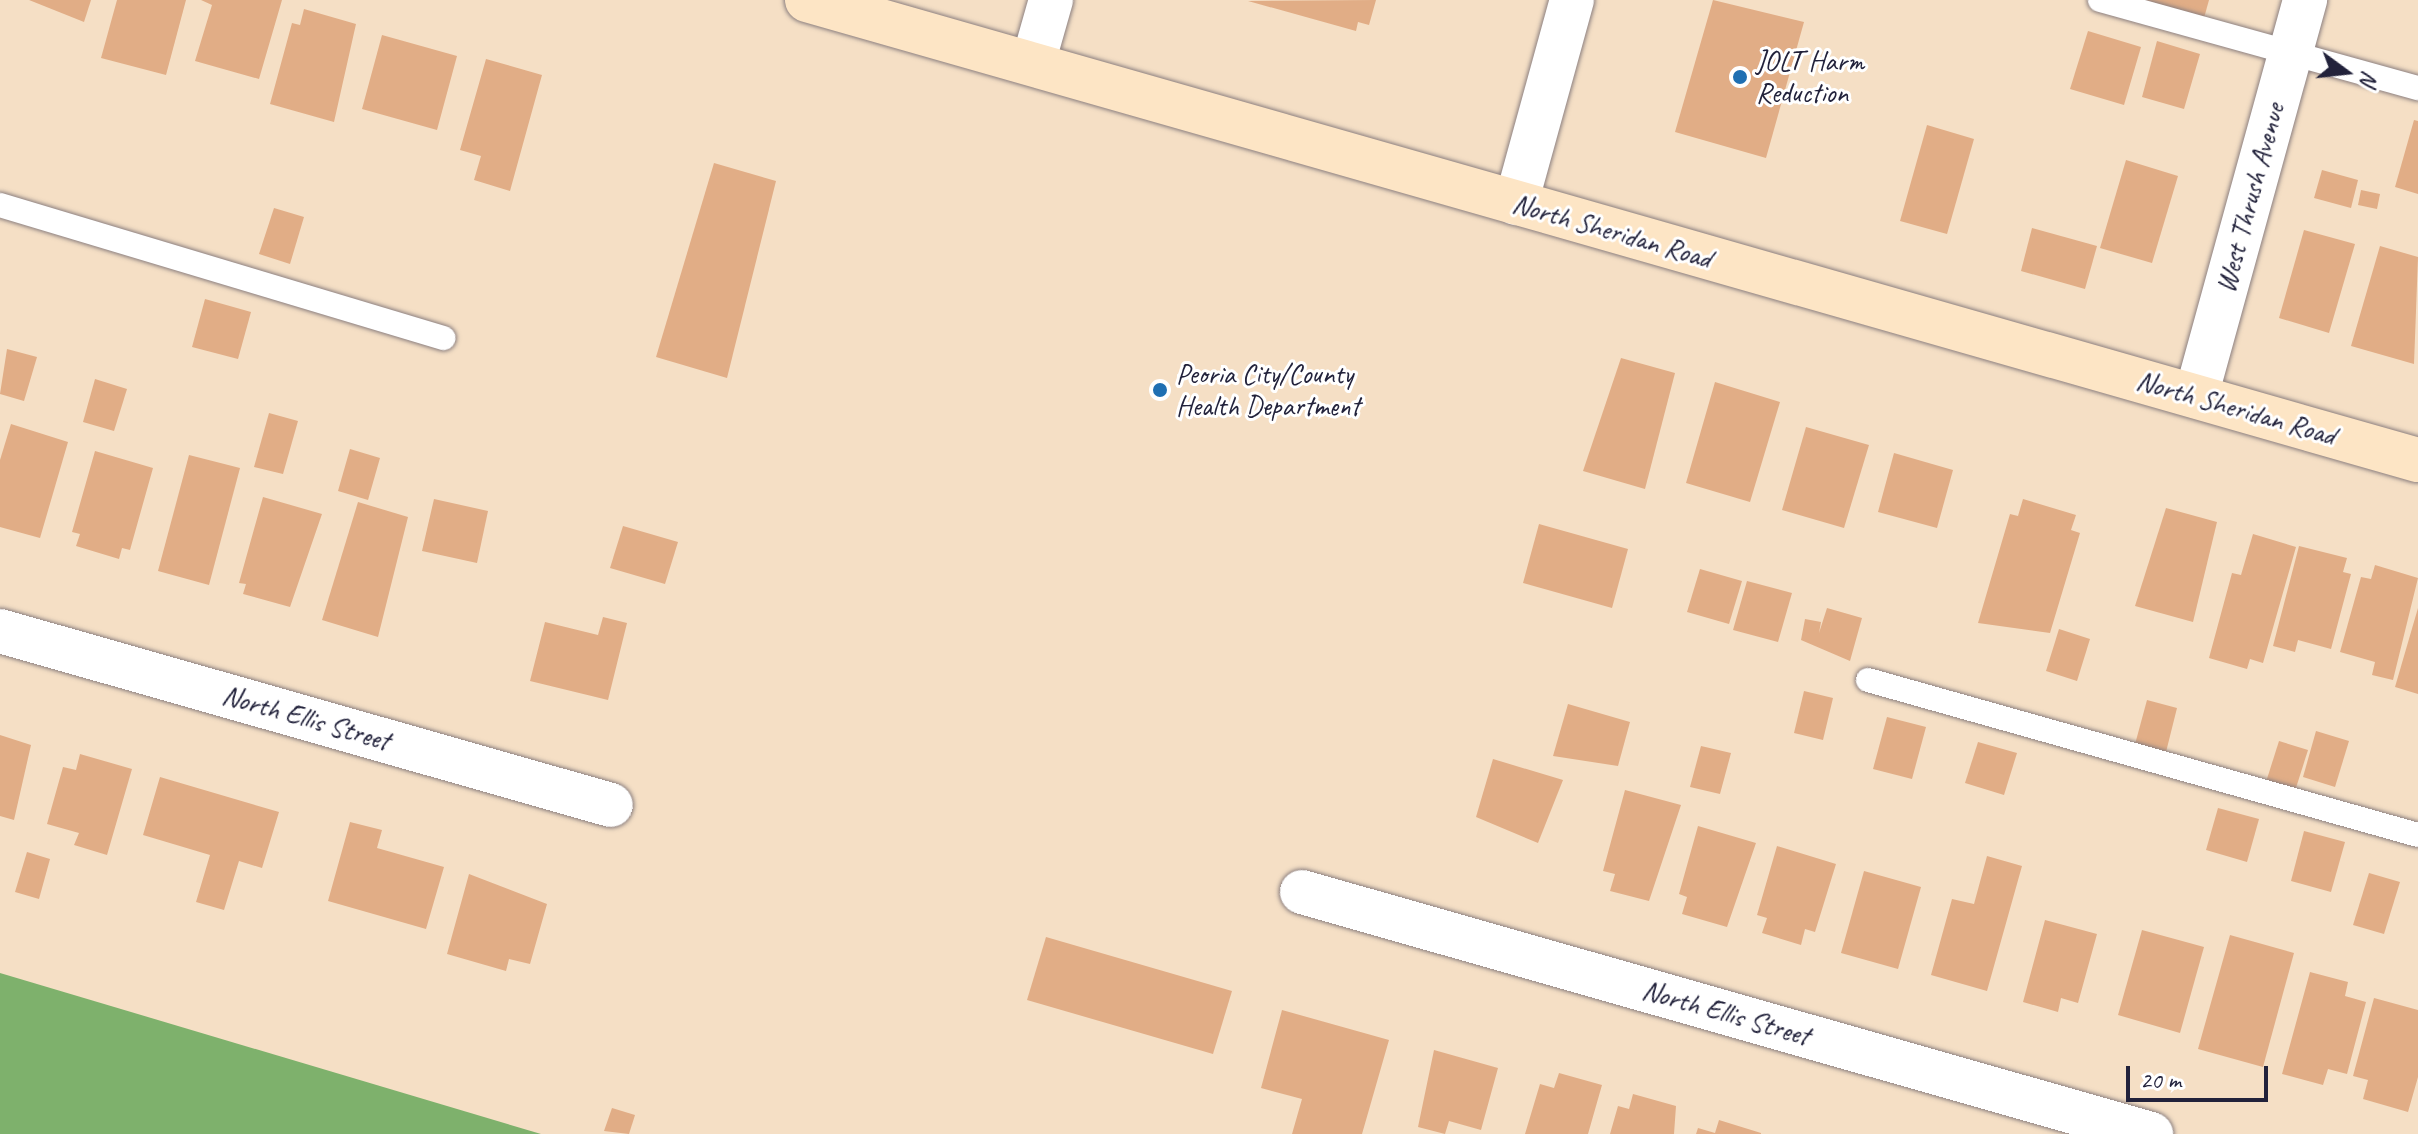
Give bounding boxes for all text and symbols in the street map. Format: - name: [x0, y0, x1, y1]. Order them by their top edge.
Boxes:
- north arrow: [2306, 32, 2386, 112]
- place label: JOLT Harm Reduction: [1756, 44, 1864, 110]
- marker: JOLT Harm Reduction: [1731, 68, 1749, 86]
- text: N: [2354, 68, 2384, 88]
- street label: West Thrush Avenue: [2208, 99, 2292, 297]
- street label: North Sheridan Road: [1508, 186, 1716, 276]
- place label: Peoria City/County Health Department: [1176, 357, 1359, 423]
- street label: North Sheridan Road: [2132, 363, 2340, 453]
- marker: Peoria City/County Health Department: [1151, 381, 1169, 399]
- street label: North Ellis Street: [219, 678, 393, 758]
- street label: North Ellis Street: [1639, 973, 1813, 1053]
- scale bar: [2130, 1050, 2272, 1100]
- text: 20 m: [2140, 1065, 2181, 1095]

